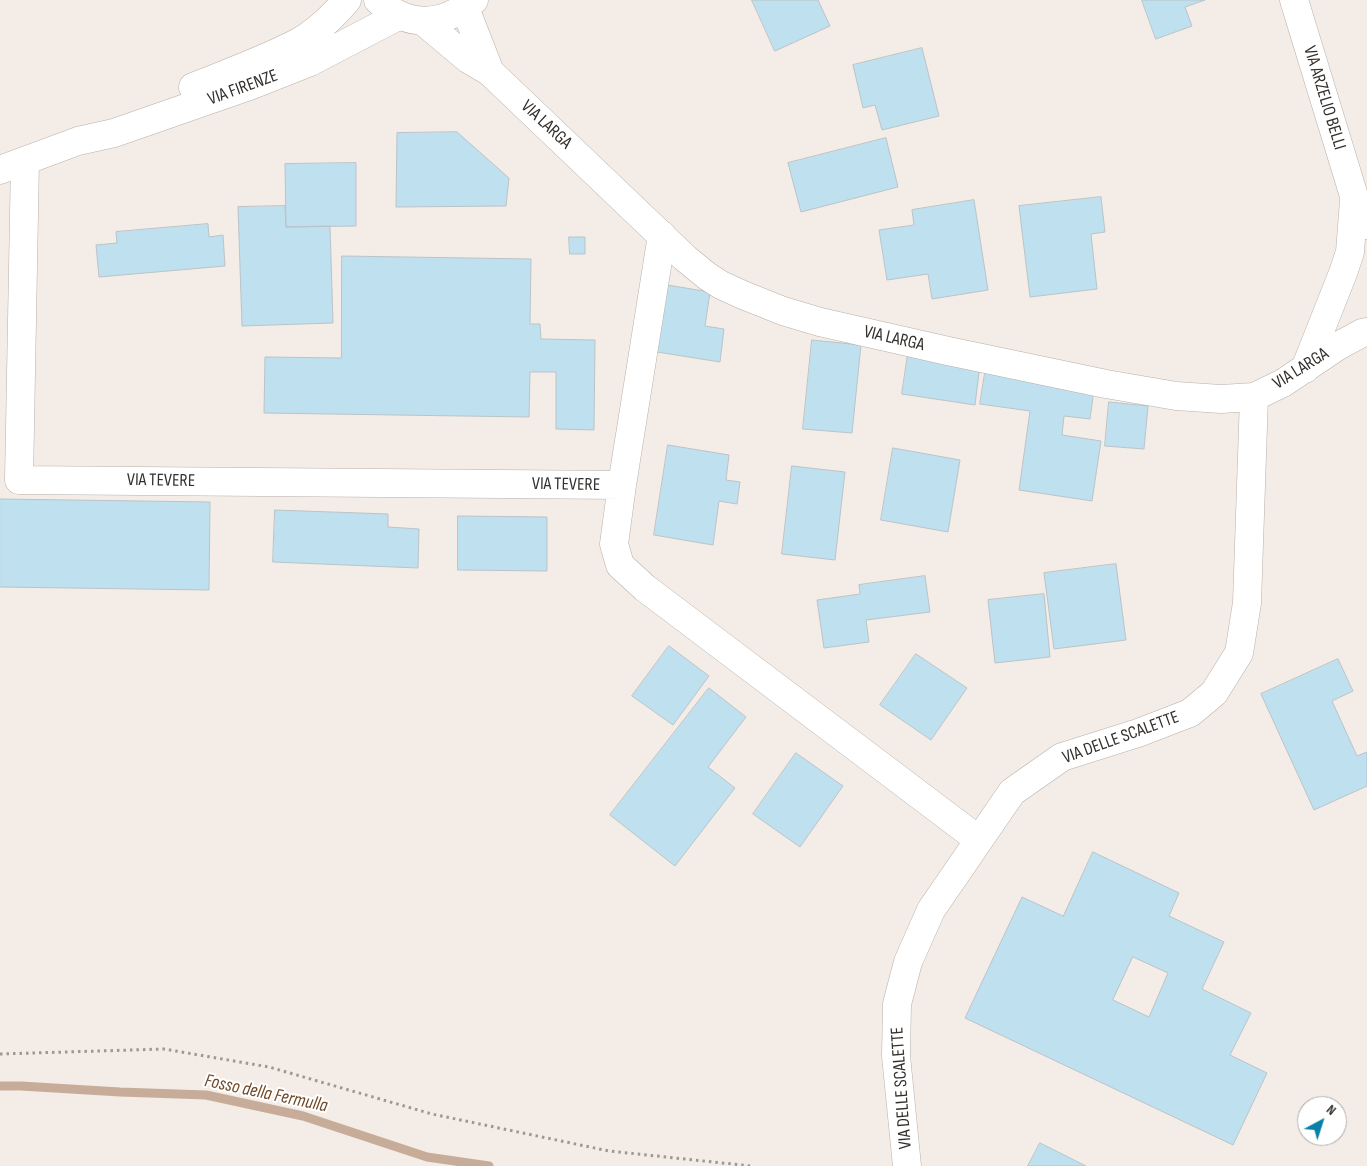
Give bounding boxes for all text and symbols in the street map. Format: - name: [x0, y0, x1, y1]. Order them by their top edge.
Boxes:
- street label: VIA ARZELIO BELLI: [1298, 43, 1350, 153]
- street label: VIA FIRENZE: [205, 65, 281, 111]
- street label: VIA LARGA: [516, 96, 576, 154]
- street label: VIA LARGA: [861, 322, 927, 356]
- street label: VIA LARGA: [1269, 343, 1333, 395]
- street label: VIA TEVERE: [127, 470, 195, 492]
- street label: VIA TEVERE: [532, 474, 600, 496]
- street label: VIA DELLE SCALETTE: [1060, 707, 1182, 769]
- street label: VIA DELLE SCALETTE: [887, 1026, 917, 1150]
- water label: Fosso della Fermulla: [202, 1070, 330, 1118]
- north arrow: [1297, 1096, 1347, 1146]
- text: N: [1323, 1101, 1340, 1119]

